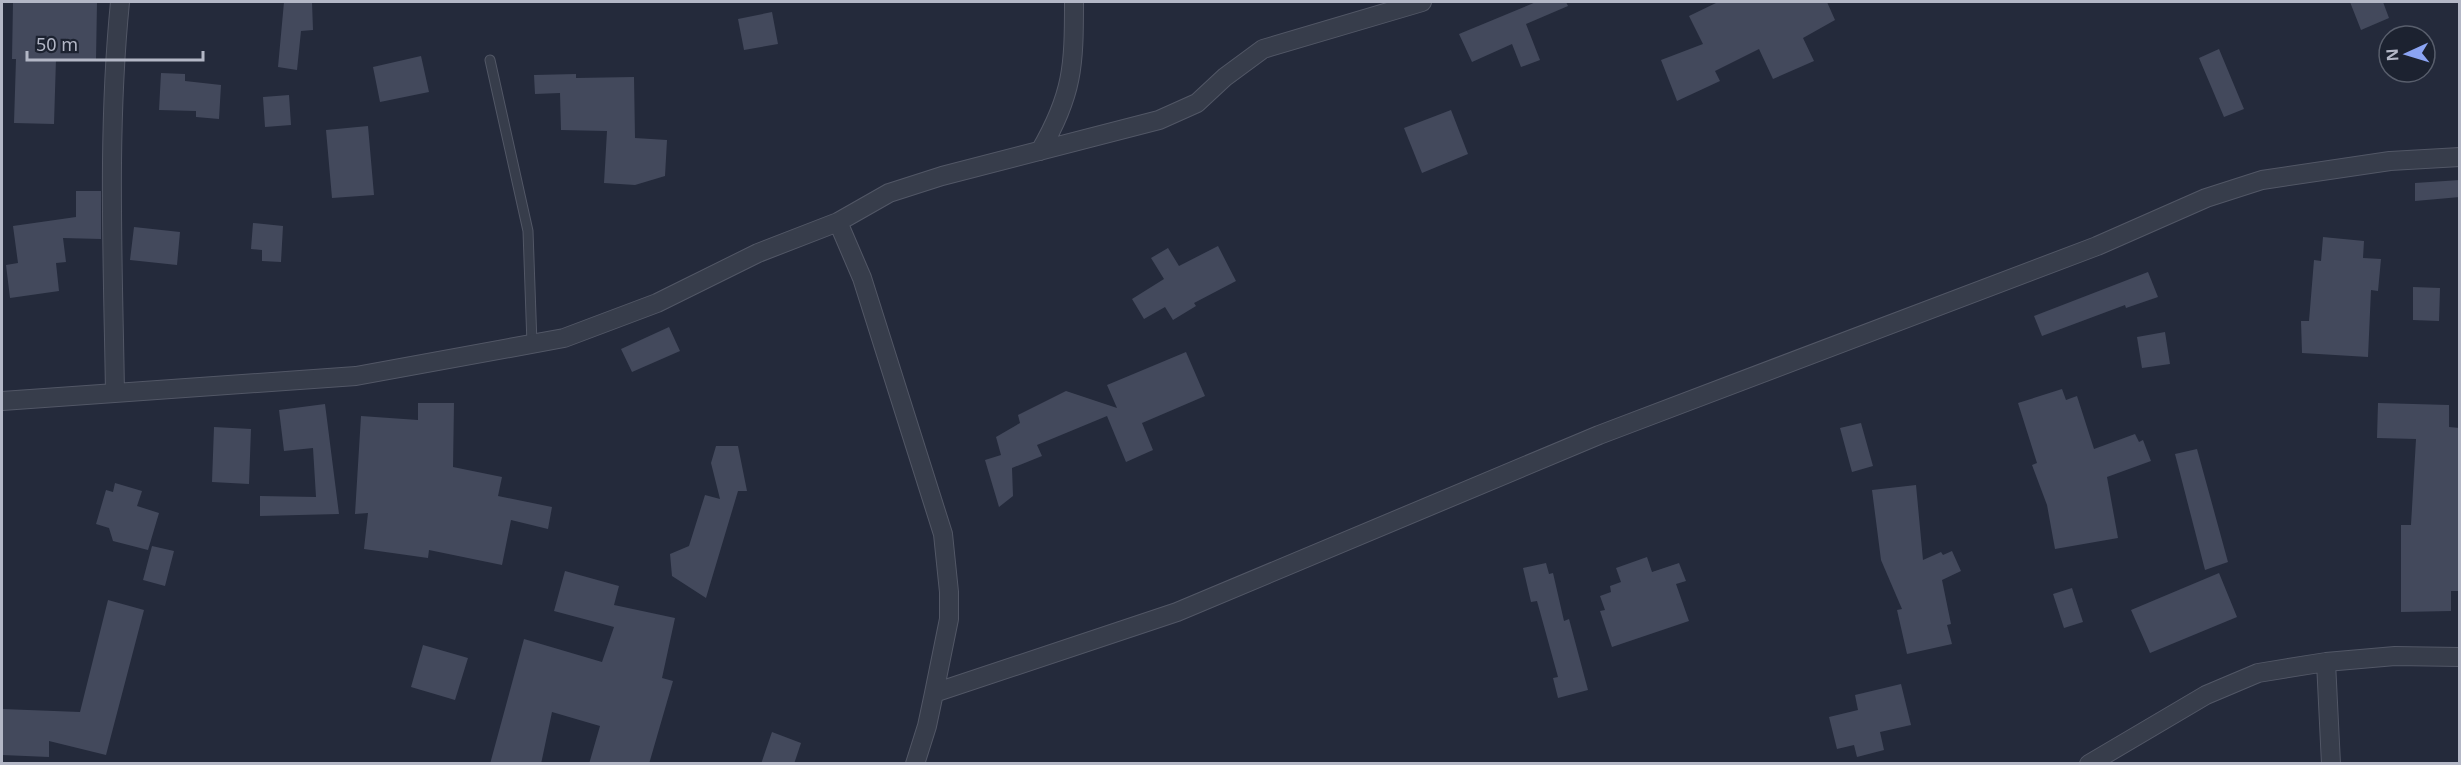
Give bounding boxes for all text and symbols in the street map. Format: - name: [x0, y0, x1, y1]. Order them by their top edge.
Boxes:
- scale bar: [27, 24, 202, 62]
- north arrow: [2377, 24, 2437, 84]
- text: 50 m: [36, 32, 78, 56]
- text: N: [2381, 48, 2403, 62]

